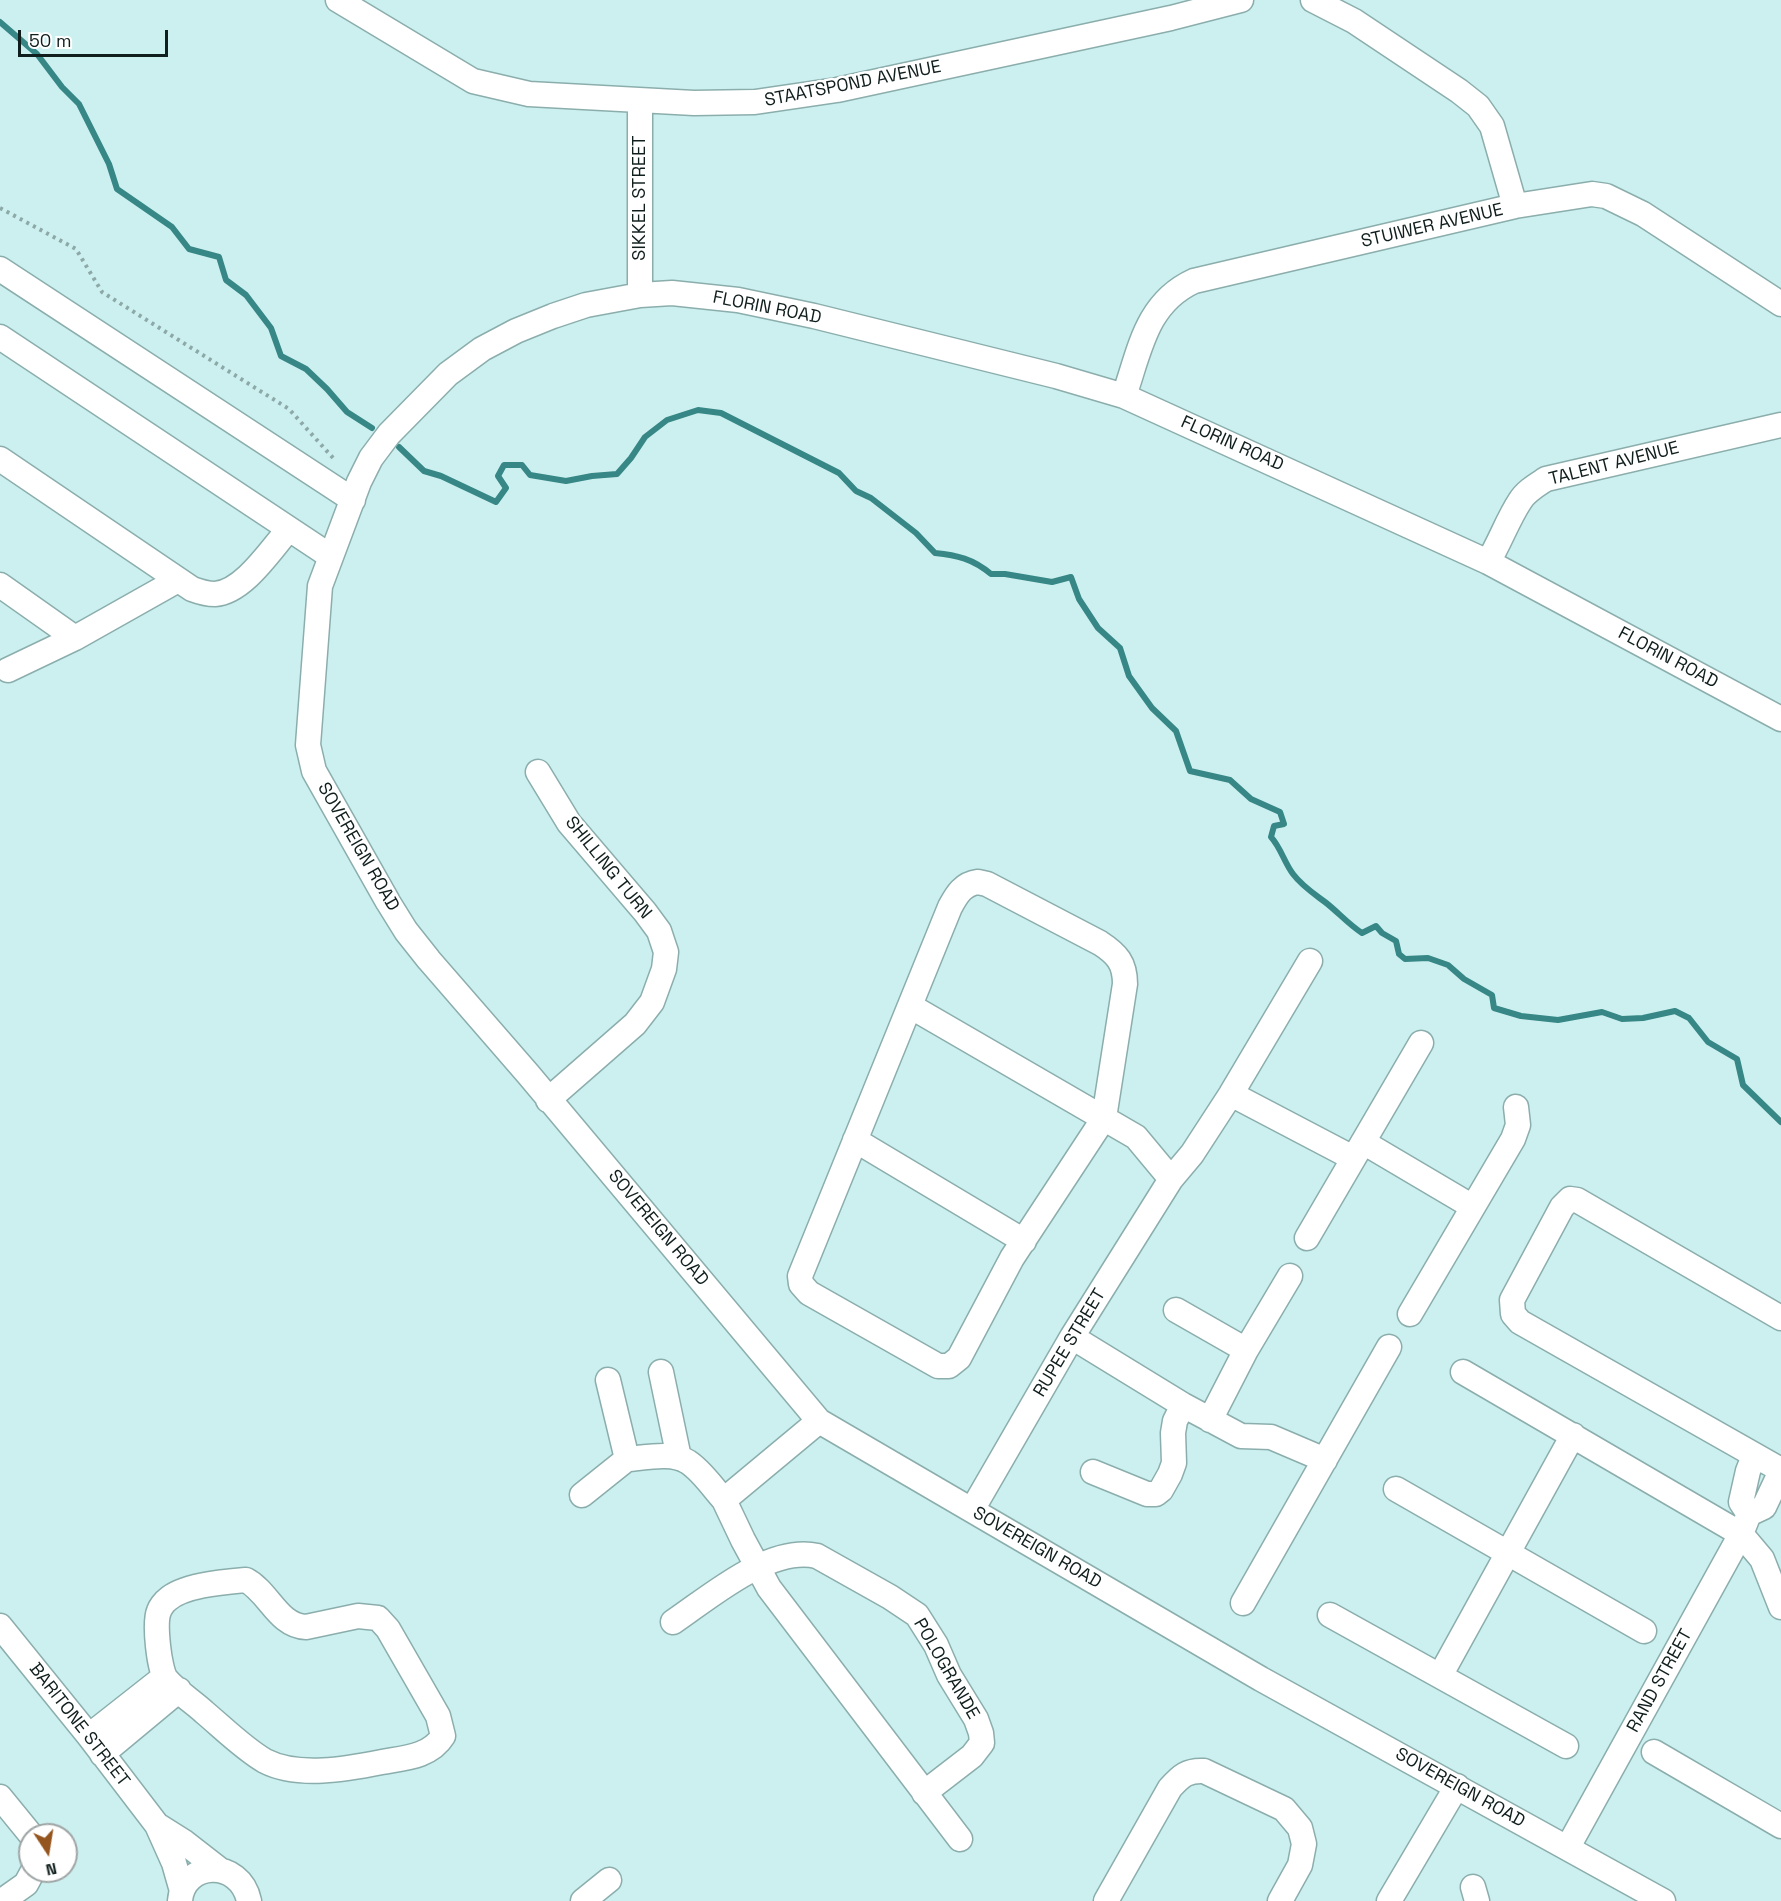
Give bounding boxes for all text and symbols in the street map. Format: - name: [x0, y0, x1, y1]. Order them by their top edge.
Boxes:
- scale bar: [21, 18, 171, 56]
- text: 50 m: [29, 29, 71, 52]
- street label: STAATSPOND AVENUE: [763, 56, 943, 112]
- street label: SIKKEL STREET: [629, 135, 651, 261]
- street label: STUIWER AVENUE: [1359, 199, 1505, 253]
- street label: FLORIN ROAD: [711, 287, 823, 329]
- street label: FLORIN ROAD: [1177, 412, 1287, 476]
- street label: TALENT AVENUE: [1547, 437, 1681, 491]
- street label: FLORIN ROAD: [1614, 623, 1722, 693]
- street label: SOVEREIGN ROAD: [312, 779, 404, 915]
- street label: SHILLING TURN: [560, 812, 656, 924]
- street label: SOVEREIGN ROAD: [603, 1166, 713, 1290]
- street label: RUPEE STREET: [1029, 1285, 1111, 1401]
- street label: SOVEREIGN ROAD: [969, 1502, 1105, 1594]
- street label: POLOGRANDE: [908, 1615, 984, 1723]
- street label: RAND STREET: [1623, 1626, 1697, 1736]
- street label: BARITONE STREET: [24, 1659, 134, 1791]
- street label: SOVEREIGN ROAD: [1391, 1743, 1529, 1833]
- north arrow: [18, 1823, 78, 1883]
- text: N: [44, 1858, 59, 1881]

